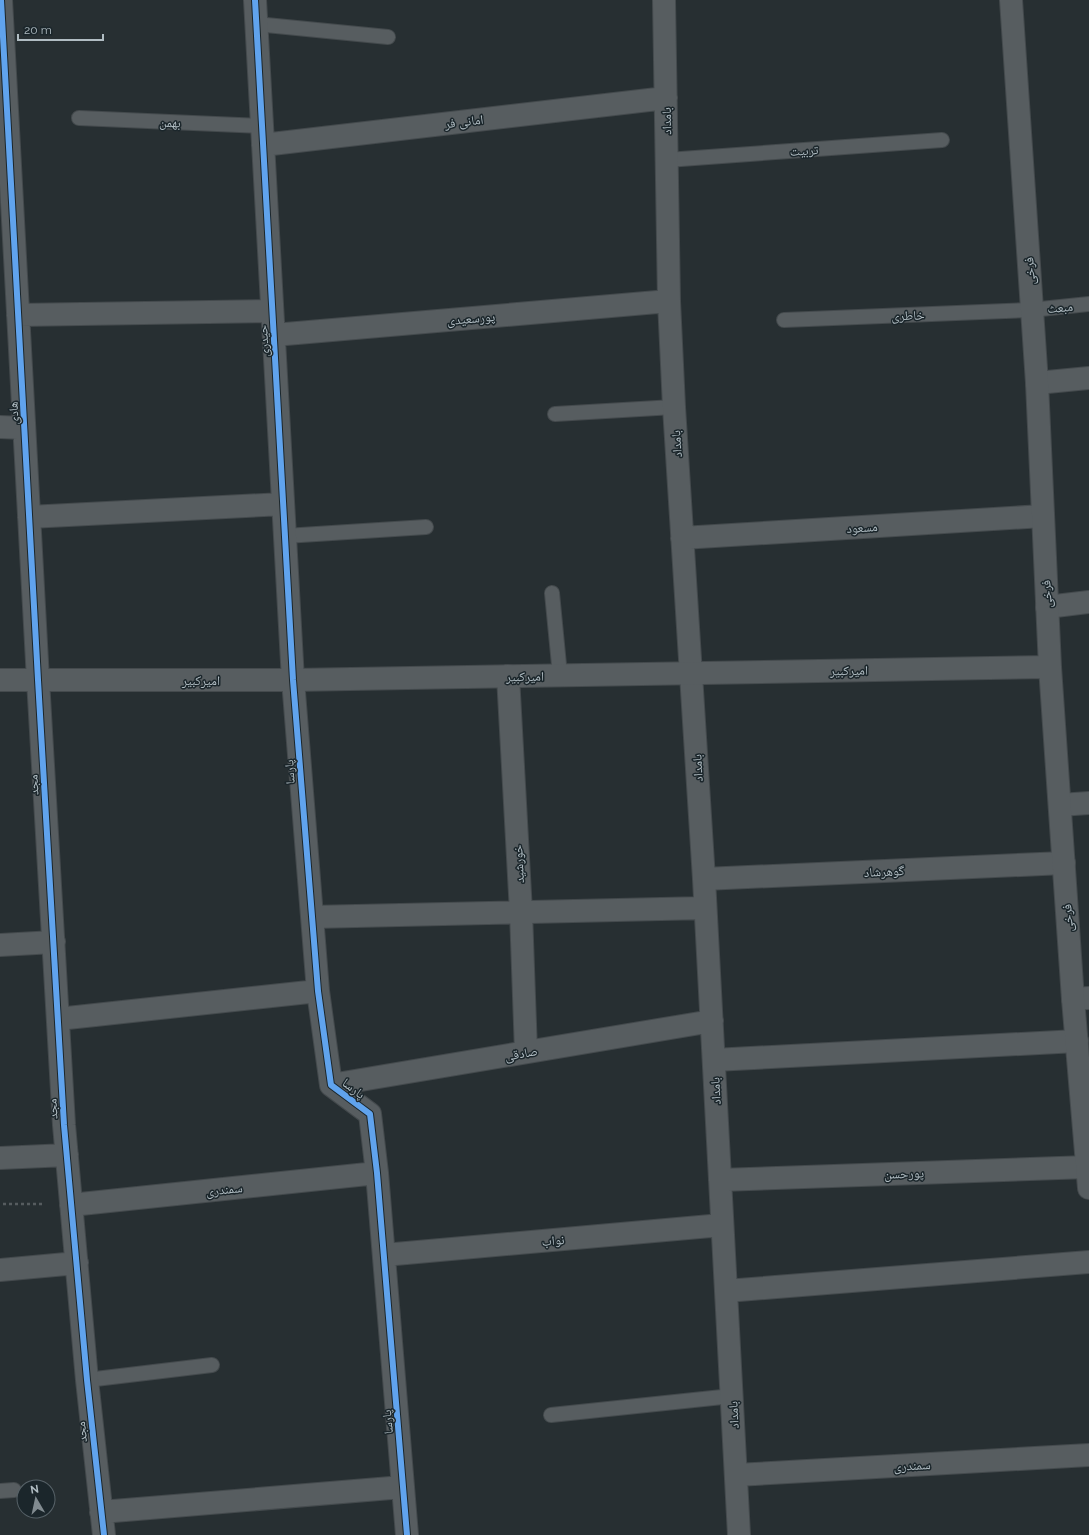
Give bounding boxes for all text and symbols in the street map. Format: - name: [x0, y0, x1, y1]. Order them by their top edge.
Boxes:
- scale bar: [18, 16, 103, 42]
- text: 20 m: [24, 23, 52, 37]
- street label: بامداد: [659, 107, 675, 135]
- street label: امانی فر: [443, 112, 484, 132]
- street label: بهمن: [159, 115, 181, 131]
- street label: تربیت: [789, 142, 819, 160]
- street label: فرخی: [1021, 256, 1039, 285]
- street label: مبعث: [1046, 299, 1074, 317]
- street label: خاطری: [891, 307, 925, 325]
- street label: پورسعیدی: [446, 309, 496, 329]
- street label: حیدری: [255, 324, 273, 357]
- street label: هادی: [5, 401, 23, 425]
- street label: بامداد: [668, 430, 685, 458]
- street label: مسعود: [846, 519, 878, 537]
- street label: فرخی: [1038, 580, 1056, 608]
- street label: امیرکبیر: [829, 663, 868, 679]
- street label: امیرکبیر: [505, 669, 544, 685]
- street label: امیرکبیر: [181, 673, 220, 689]
- street label: بامداد: [689, 754, 706, 782]
- street label: پارسا: [281, 759, 299, 785]
- street label: مجد: [25, 774, 42, 796]
- street label: خورشید: [510, 844, 528, 884]
- street label: گوهرشاد: [863, 863, 905, 881]
- street label: فرخی: [1059, 903, 1077, 932]
- street label: صادقی: [503, 1043, 539, 1065]
- street label: پارسا: [339, 1075, 368, 1103]
- street label: بامداد: [707, 1077, 724, 1105]
- street label: مجد: [44, 1098, 61, 1120]
- street label: پورحسن: [884, 1165, 924, 1183]
- street label: سمندری: [205, 1180, 243, 1200]
- street label: نواب: [541, 1232, 565, 1250]
- street label: بامداد: [725, 1401, 742, 1429]
- street label: پارسا: [379, 1409, 397, 1435]
- street label: مجد: [73, 1421, 90, 1443]
- street label: سمندری: [893, 1457, 931, 1475]
- north arrow: [16, 1479, 56, 1519]
- text: N: [29, 1483, 40, 1497]

